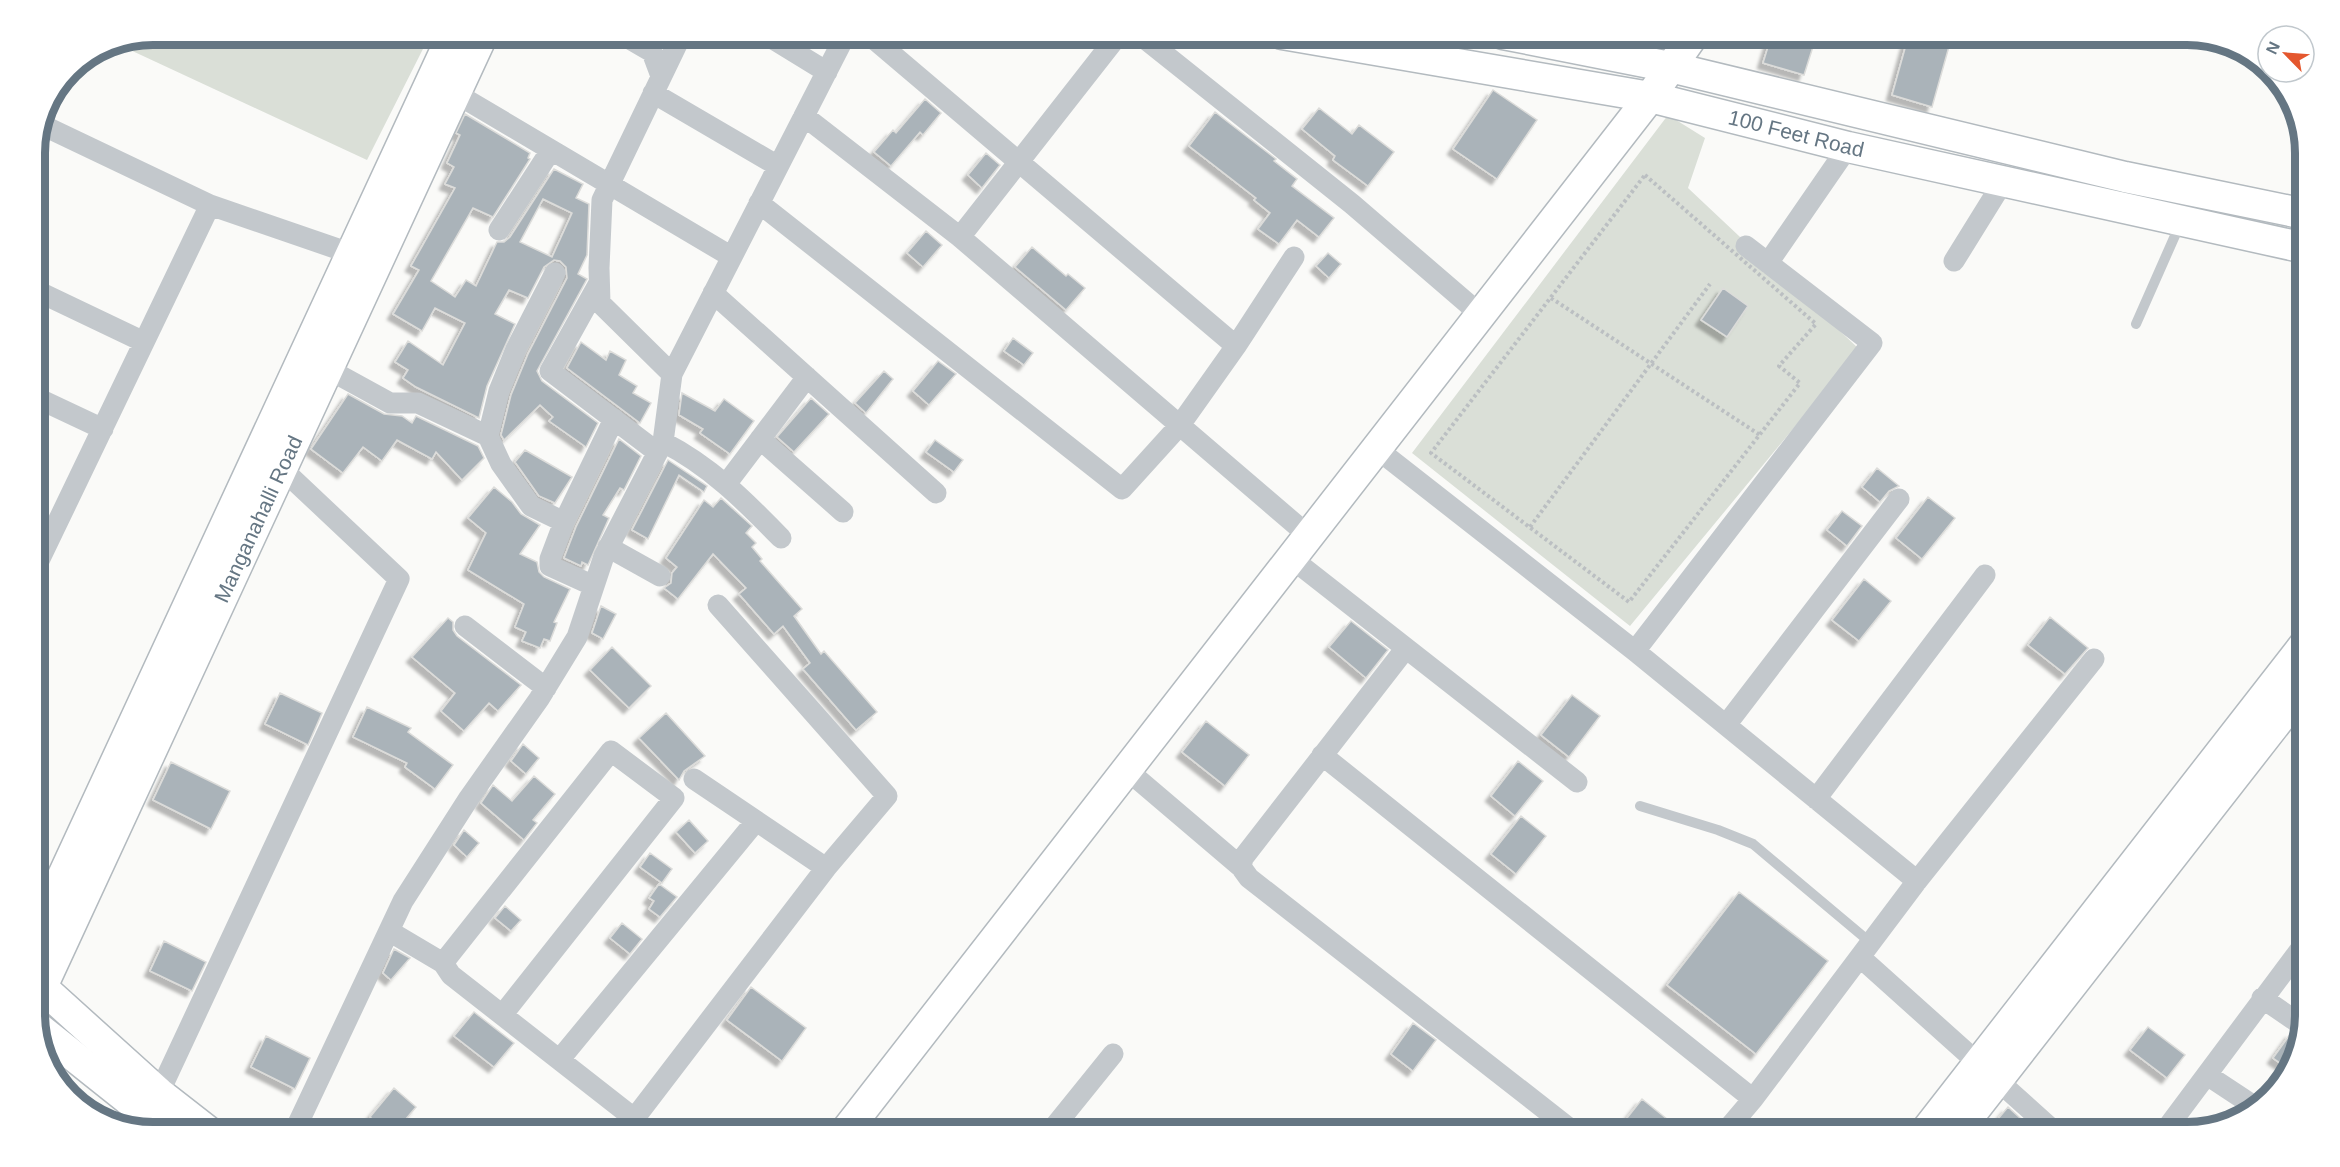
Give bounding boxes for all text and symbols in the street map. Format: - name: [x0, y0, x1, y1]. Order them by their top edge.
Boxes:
- north arrow: [2256, 24, 2316, 84]
- text: N: [2263, 39, 2283, 57]
- street label: 100 Feet Road: [1726, 105, 1866, 161]
- street label: Manganahalli Road: [210, 432, 306, 606]

